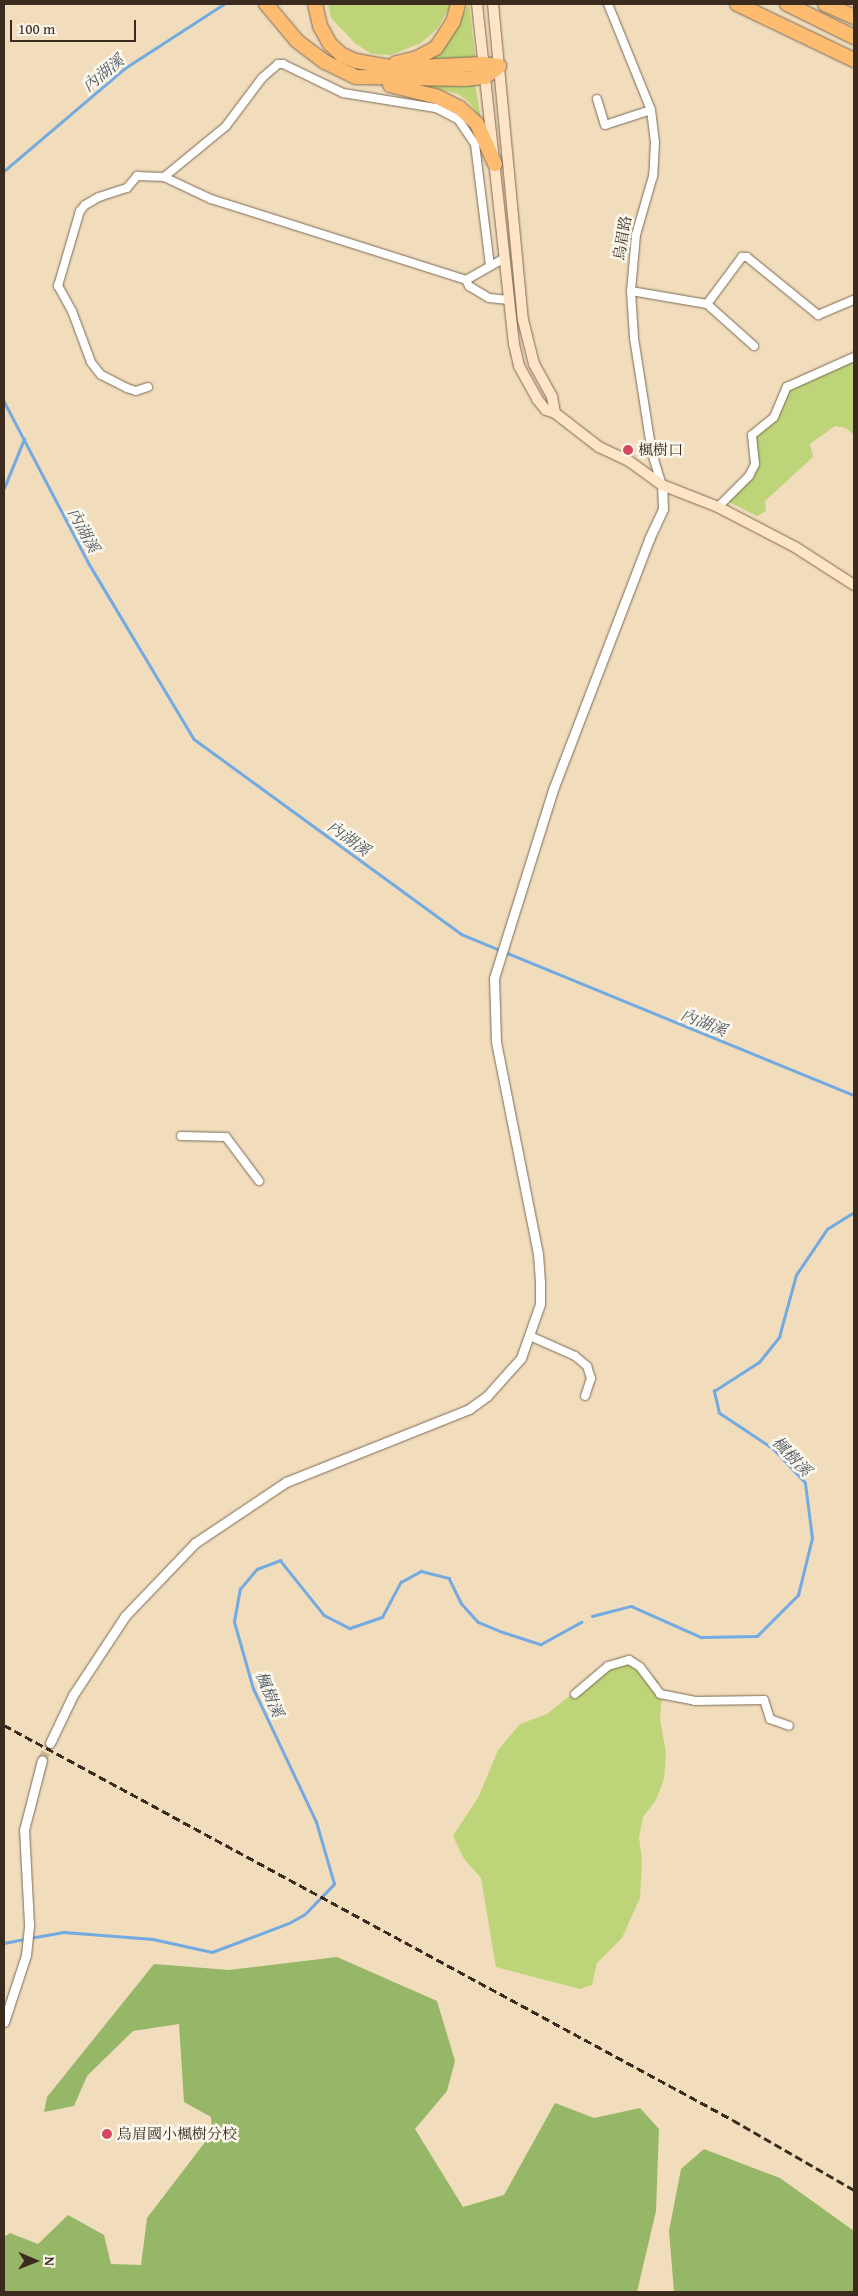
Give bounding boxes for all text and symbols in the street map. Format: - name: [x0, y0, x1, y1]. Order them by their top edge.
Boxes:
- scale bar: [12, 10, 139, 42]
- text: 100 m: [18, 18, 55, 39]
- water label: 內湖溪: [78, 50, 128, 96]
- street label: 烏眉路: [609, 214, 635, 262]
- place label: 楓樹口: [638, 441, 683, 459]
- marker: 楓樹口: [622, 444, 634, 456]
- water label: 內湖溪: [64, 504, 104, 556]
- water label: 內湖溪: [324, 816, 374, 860]
- water label: 內湖溪: [678, 1004, 730, 1040]
- water label: 楓樹溪: [768, 1432, 816, 1480]
- water label: 楓樹溪: [252, 1668, 288, 1720]
- place label: 烏眉國小楓樹分校: [117, 2125, 237, 2143]
- marker: 烏眉國小楓樹分校: [101, 2128, 113, 2140]
- north arrow: [10, 2236, 60, 2286]
- text: N: [40, 2256, 60, 2266]

